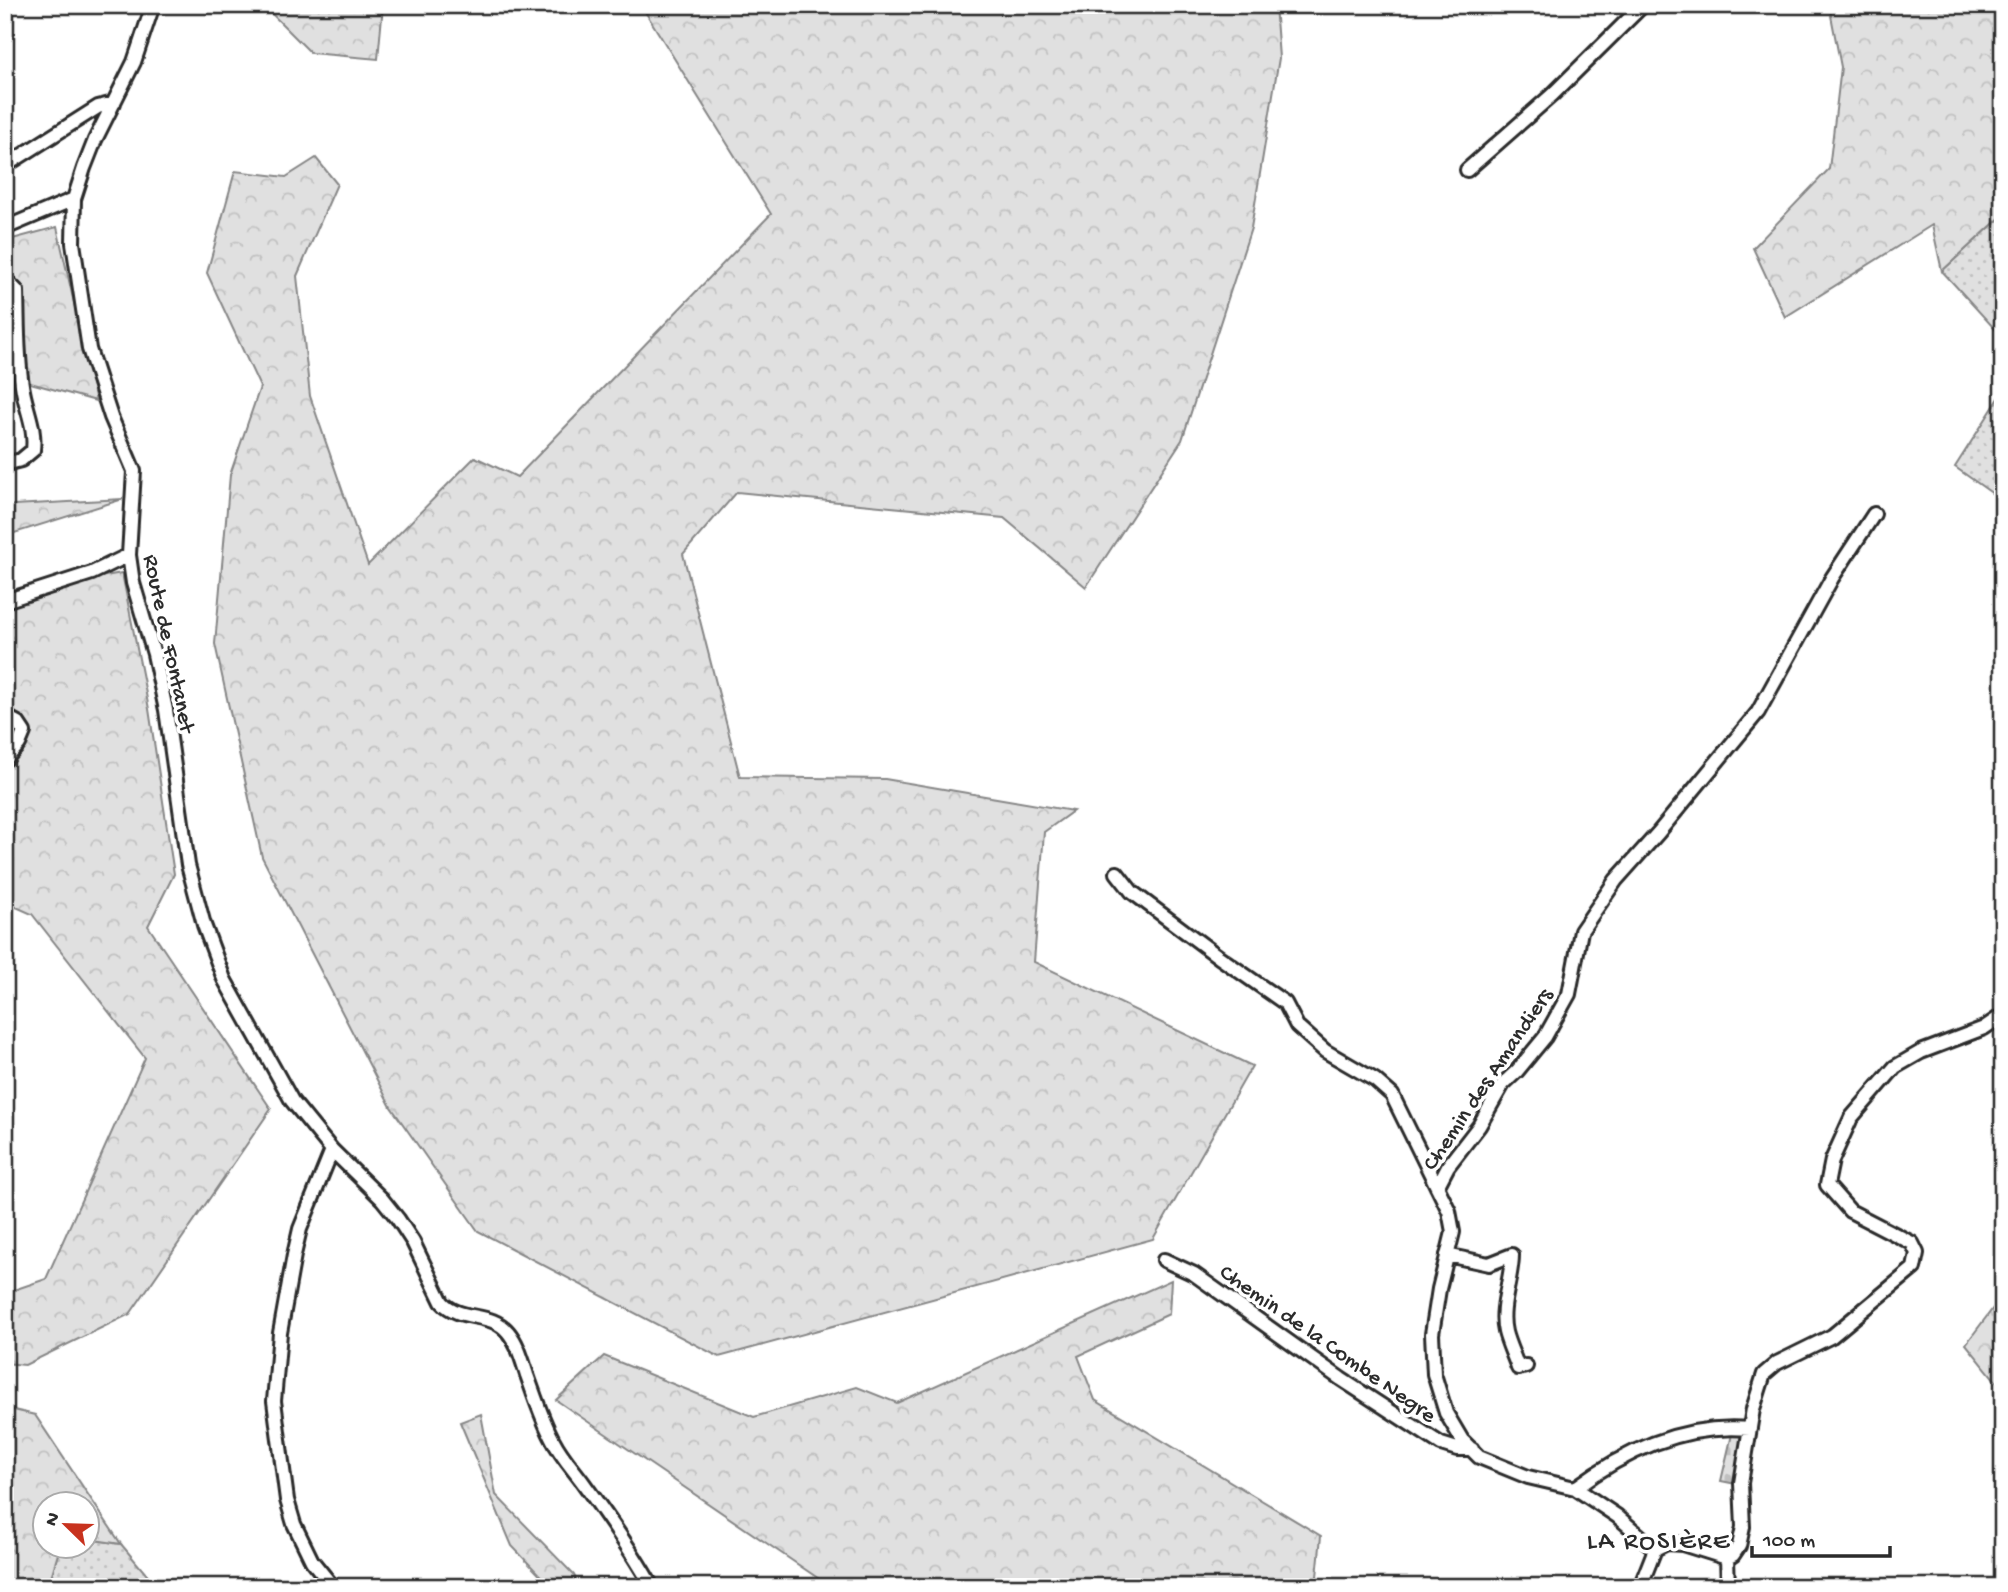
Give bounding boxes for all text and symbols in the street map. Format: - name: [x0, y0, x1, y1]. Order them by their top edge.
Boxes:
- street label: Route de Fontanet: [136, 552, 200, 737]
- street label: Chemin des Amandiers: [1418, 983, 1560, 1176]
- street label: Chemin de la Combe Negre: [1213, 1260, 1442, 1431]
- north arrow: [32, 1490, 102, 1560]
- text: N: [41, 1510, 67, 1530]
- scale bar: [1752, 1515, 1891, 1559]
- district label: LA ROSIÈRE: [1587, 1528, 1731, 1559]
- text: 100 m: [1762, 1530, 1815, 1555]

